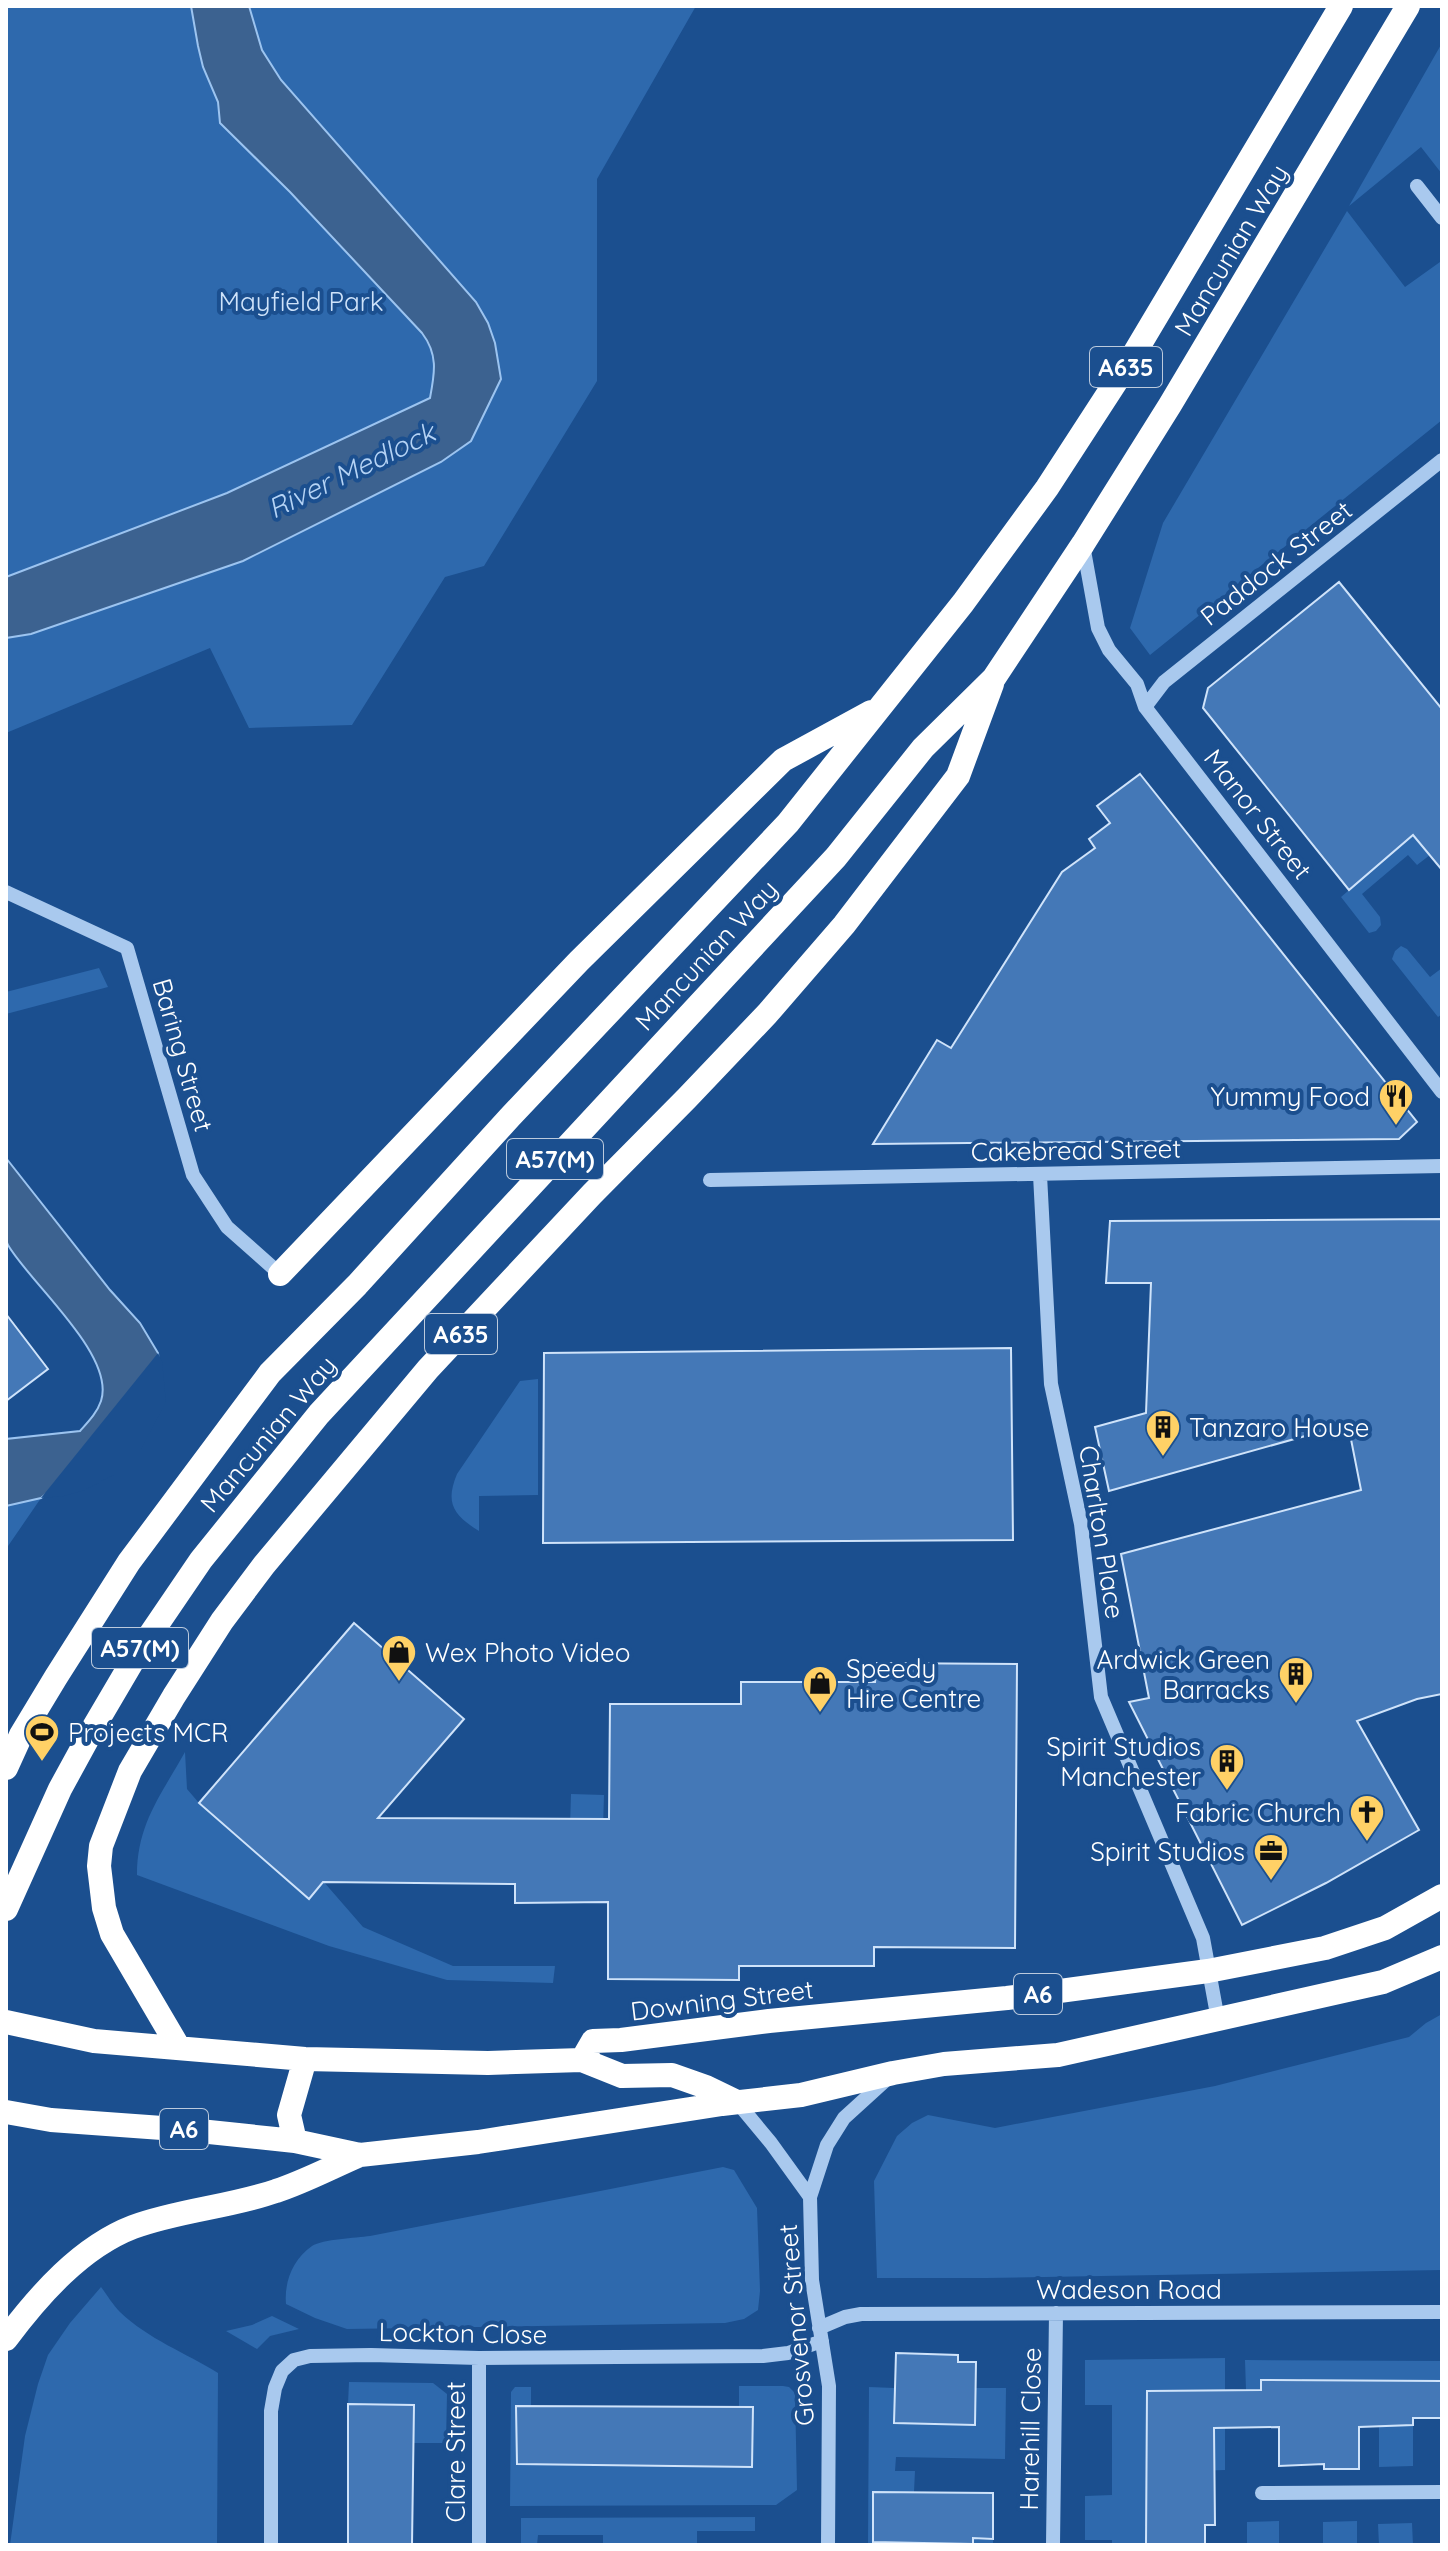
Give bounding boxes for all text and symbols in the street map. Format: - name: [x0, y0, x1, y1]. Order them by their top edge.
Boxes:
- street label: Mancunian Way: [1167, 158, 1295, 342]
- park label: Mayfield Park: [218, 285, 384, 318]
- road number: A635: [1090, 347, 1162, 387]
- water label: River Medlock: [261, 413, 443, 526]
- street label: Paddock Street: [1193, 493, 1359, 633]
- street label: Manor Street: [1197, 742, 1319, 886]
- street label: Mancunian Way: [628, 873, 784, 1037]
- street label: Baring Street: [145, 975, 221, 1135]
- restaurant icon: Yummy Food: [1377, 1077, 1415, 1127]
- place label: Yummy Food: [1211, 1080, 1370, 1113]
- street label: Cakebread Street: [971, 1132, 1181, 1168]
- road number: A57(M): [507, 1139, 603, 1179]
- road number: A635: [425, 1314, 497, 1354]
- street label: Mancunian Way: [193, 1349, 343, 1519]
- building icon: Tanzaro House: [1144, 1408, 1182, 1458]
- place label: Tanzaro House: [1189, 1411, 1369, 1444]
- street label: Charlton Place: [1072, 1443, 1132, 1621]
- road number: A57(M): [92, 1628, 188, 1668]
- shop icon: Wex Photo Video: [380, 1633, 418, 1683]
- place label: Wex Photo Video: [425, 1636, 630, 1669]
- place label: Ardwick Green Barracks: [1096, 1643, 1270, 1706]
- place label: Speedy Hire Centre: [846, 1652, 981, 1715]
- building icon: Ardwick Green Barracks: [1277, 1655, 1315, 1705]
- shop icon: Speedy Hire Centre: [801, 1664, 839, 1714]
- sports icon: Projects MCR: [23, 1713, 61, 1763]
- place label: Projects MCR: [68, 1716, 228, 1749]
- place label: Spirit Studios Manchester: [1046, 1730, 1201, 1793]
- building icon: Spirit Studios Manchester: [1208, 1742, 1246, 1792]
- church icon: Fabric Church: [1348, 1793, 1386, 1843]
- place label: Fabric Church: [1175, 1796, 1341, 1829]
- office icon: Spirit Studios: [1252, 1832, 1290, 1882]
- place label: Spirit Studios: [1090, 1835, 1245, 1868]
- street label: Downing Street: [629, 1972, 815, 2028]
- road number: A6: [1014, 1974, 1062, 2014]
- road number: A6: [160, 2109, 208, 2149]
- street label: Grosvenor Street: [771, 2223, 821, 2427]
- street label: Wadeson Road: [1036, 2273, 1222, 2306]
- street label: Lockton Close: [378, 2315, 548, 2351]
- street label: Harehill Close: [1012, 2347, 1048, 2511]
- street label: Clare Street: [439, 2382, 472, 2523]

